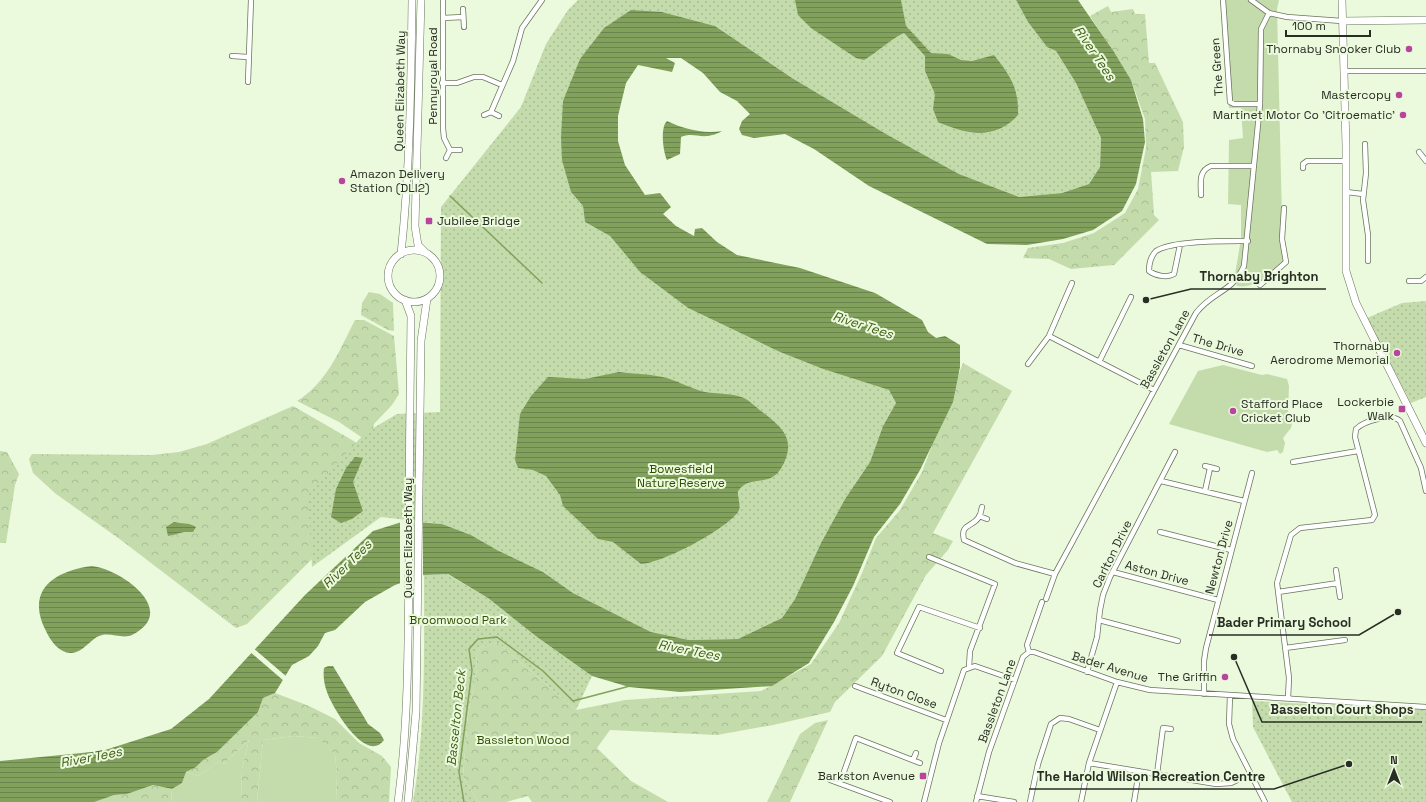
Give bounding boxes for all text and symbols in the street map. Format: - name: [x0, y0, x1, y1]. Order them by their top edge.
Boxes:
- scale bar: [1286, 12, 1370, 38]
- text: 100 m: [1292, 18, 1326, 34]
- water label: River Tees: [1071, 22, 1120, 85]
- street label: Pennyroyal Road: [425, 27, 441, 125]
- street label: Queen Elizabeth Way: [391, 31, 409, 151]
- street label: The Green: [1207, 37, 1227, 97]
- place label: Thornaby Snooker Club: [1266, 41, 1401, 57]
- marker: Thornaby Snooker Club: [1404, 44, 1414, 54]
- place label: Mastercopy: [1321, 87, 1391, 103]
- marker: Mastercopy: [1394, 90, 1404, 100]
- place label: Martinet Motor Co 'Citroematic': [1213, 107, 1395, 123]
- marker: Martinet Motor Co 'Citroematic': [1398, 110, 1408, 120]
- place label: Amazon Delivery Station (DLI2): [350, 166, 445, 196]
- marker: Amazon Delivery Station (DLI2): [337, 176, 347, 186]
- place label: Jubilee Bridge: [437, 213, 520, 229]
- marker: Jubilee Bridge: [424, 216, 434, 226]
- callout: Thornaby Brighton: [1191, 264, 1326, 289]
- text: Thornaby Brighton: [1200, 268, 1318, 285]
- street label: Bassleton Lane: [1137, 306, 1193, 392]
- water label: River Tees: [831, 307, 896, 343]
- street label: The Drive: [1190, 330, 1246, 360]
- place label: Thornaby Aerodrome Memorial: [1270, 338, 1389, 368]
- marker: Thornaby Aerodrome Memorial: [1392, 348, 1402, 358]
- place label: Lockerbie Walk: [1337, 394, 1395, 424]
- place label: Stafford Place Cricket Club: [1241, 396, 1323, 426]
- marker: Lockerbie Walk: [1397, 404, 1407, 414]
- marker: Stafford Place Cricket Club: [1228, 406, 1238, 416]
- park label: Bowesfield Nature Reserve: [637, 461, 725, 491]
- street label: Queen Elizabeth Way: [400, 478, 416, 598]
- street label: Carlton Drive: [1089, 517, 1135, 591]
- street label: Newton Drive: [1201, 518, 1237, 596]
- water label: River Tees: [319, 535, 376, 592]
- street label: Aston Drive: [1123, 557, 1191, 589]
- callout: Bader Primary School: [1209, 610, 1359, 635]
- park label: Broomwood Park: [409, 612, 507, 628]
- text: Bader Primary School: [1217, 614, 1351, 631]
- water label: River Tees: [657, 636, 722, 665]
- street label: Bader Avenue: [1070, 648, 1150, 686]
- street label: Bassleton Lane: [974, 657, 1020, 745]
- water label: Basselton Beck: [442, 667, 470, 767]
- place label: The Griffin: [1158, 669, 1217, 685]
- marker: The Griffin: [1220, 672, 1230, 682]
- street label: Ryton Close: [869, 674, 939, 712]
- callout: Basselton Court Shops: [1262, 697, 1422, 722]
- text: Basselton Court Shops: [1270, 701, 1414, 718]
- park label: Bassleton Wood: [476, 732, 570, 748]
- water label: River Tees: [59, 742, 124, 771]
- north arrow: [1374, 750, 1414, 790]
- text: N: [1390, 753, 1398, 767]
- callout: The Harold Wilson Recreation Centre: [1029, 764, 1274, 789]
- place label: Barkston Avenue: [818, 768, 915, 784]
- text: The Harold Wilson Recreation Centre: [1037, 768, 1265, 785]
- marker: Barkston Avenue: [918, 771, 928, 781]

